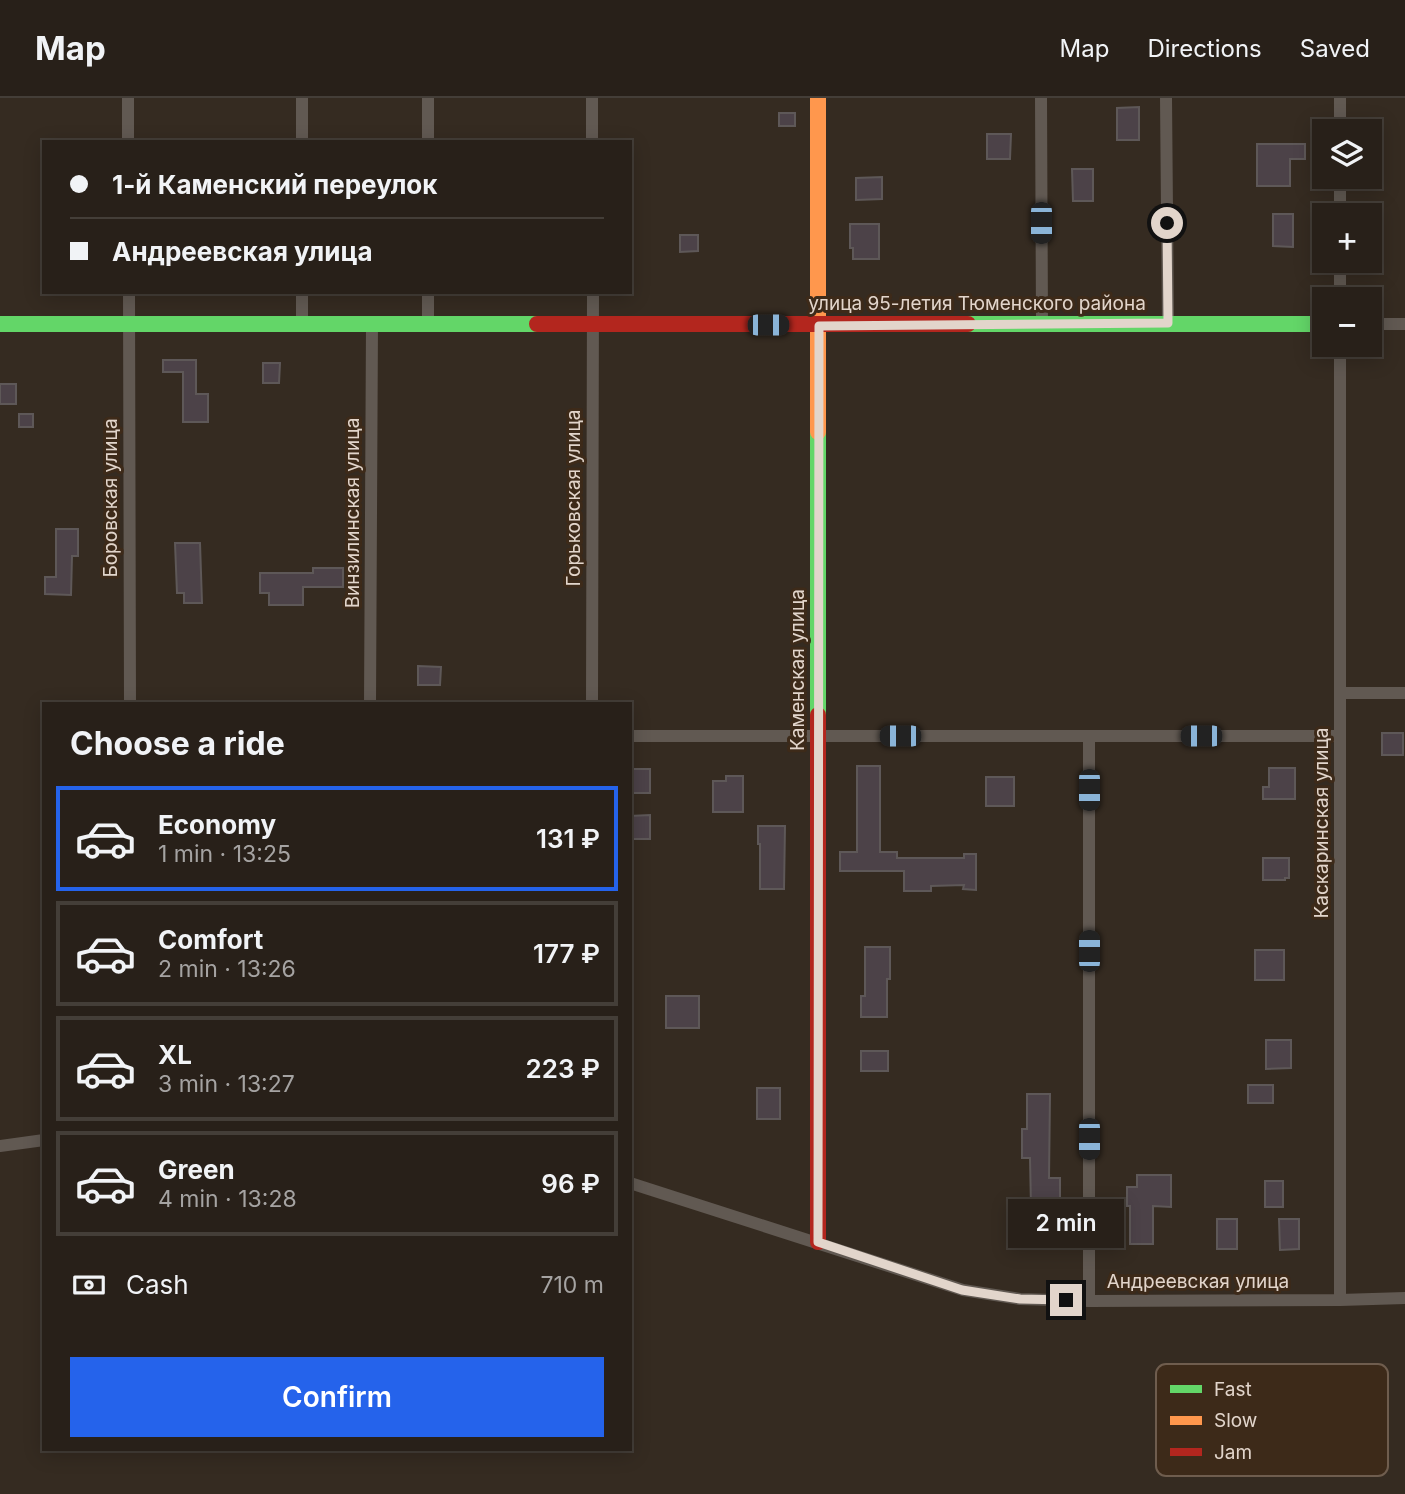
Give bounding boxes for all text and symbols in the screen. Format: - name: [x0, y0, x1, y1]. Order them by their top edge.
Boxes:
- text: Map: [35, 28, 106, 68]
- text: Map: [1060, 34, 1109, 63]
- text: Directions: [1147, 34, 1262, 63]
- text: Saved: [1300, 34, 1370, 63]
- map controls: [1312, 119, 1382, 357]
- button: layers: [1312, 119, 1382, 189]
- text: 1-й Каменский переулок: [112, 169, 437, 200]
- car: [1031, 202, 1052, 244]
- button: +: [1312, 203, 1382, 273]
- route start: [1151, 207, 1183, 239]
- text: Андреевская улица: [112, 236, 373, 267]
- button: −: [1312, 287, 1382, 357]
- street label: улица 95-летия Тюменского района: [808, 292, 1146, 315]
- car: [748, 315, 790, 336]
- street label: Горьковская улица: [562, 410, 585, 586]
- street label: Боровская улица: [99, 418, 122, 578]
- street label: Винзилинская улица: [341, 418, 364, 608]
- street label: Каменская улица: [786, 589, 809, 751]
- text: Choose a ride: [70, 724, 285, 763]
- car: [880, 726, 922, 747]
- car: [1181, 726, 1223, 747]
- street label: Каскаринская улица: [1310, 727, 1333, 919]
- car: [1079, 769, 1100, 811]
- icon: car: [74, 807, 137, 870]
- text: Economy: [158, 809, 276, 840]
- text: 131 ₽: [536, 823, 600, 854]
- text: 1 min · 13:25: [158, 840, 291, 868]
- icon: car: [74, 922, 137, 985]
- text: Comfort: [158, 924, 263, 955]
- car: [1079, 930, 1100, 972]
- text: 177 ₽: [533, 938, 600, 969]
- text: 2 min · 13:26: [158, 955, 296, 983]
- icon: car: [74, 1037, 137, 1100]
- text: XL: [158, 1039, 192, 1070]
- text: 223 ₽: [526, 1053, 600, 1084]
- text: 3 min · 13:27: [158, 1070, 295, 1098]
- car: [1079, 1118, 1100, 1160]
- icon: car: [74, 1152, 137, 1215]
- text: Green: [158, 1154, 235, 1185]
- text: 96 ₽: [541, 1168, 600, 1199]
- text: 4 min · 13:28: [158, 1185, 297, 1213]
- callout: 2 min: [1008, 1198, 1124, 1248]
- text: 2 min: [1036, 1209, 1096, 1237]
- icon: cash: [70, 1266, 108, 1304]
- text: Cash: [126, 1269, 189, 1300]
- street label: Андреевская улица: [1107, 1270, 1289, 1293]
- text: 710 m: [541, 1271, 604, 1299]
- route end: [1050, 1284, 1082, 1316]
- button: Confirm: [70, 1357, 604, 1437]
- legend: [1156, 1364, 1388, 1476]
- text: Fast: [1214, 1378, 1252, 1401]
- text: Slow: [1214, 1409, 1257, 1432]
- text: Jam: [1214, 1441, 1252, 1464]

